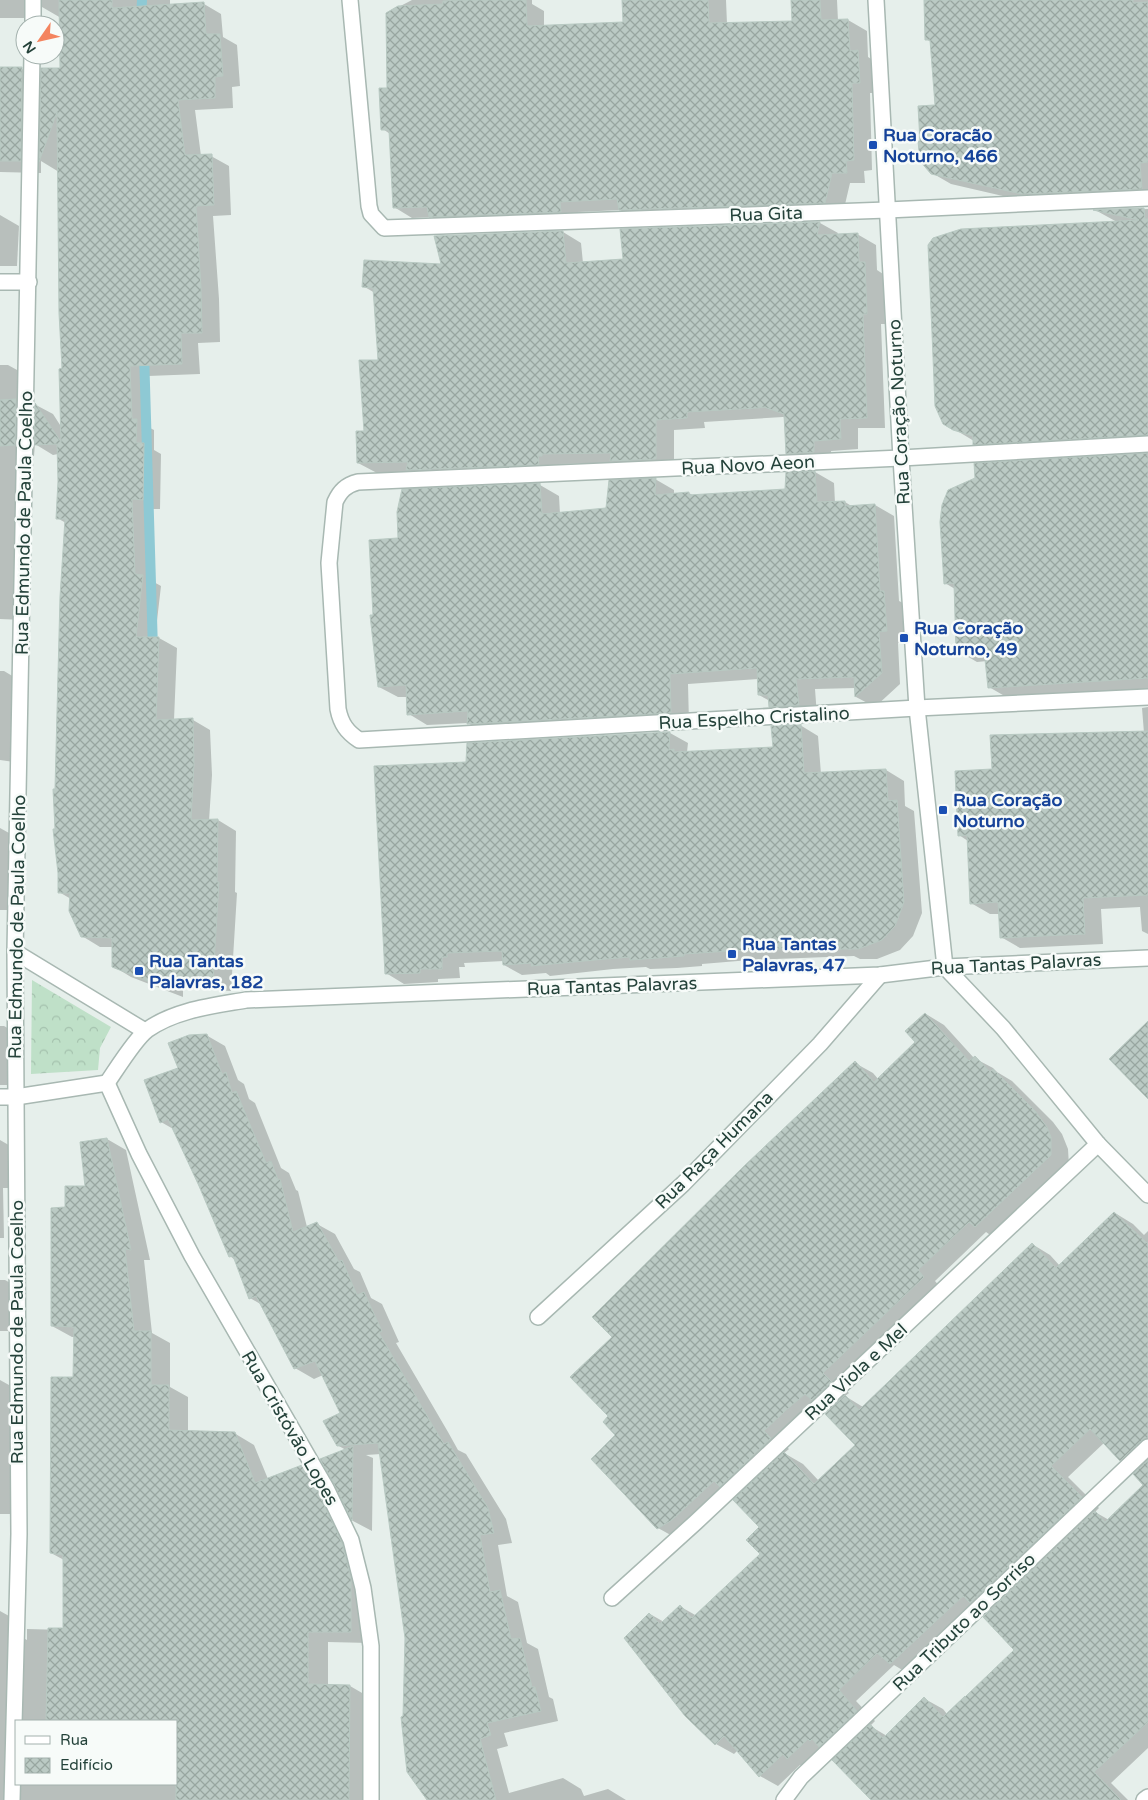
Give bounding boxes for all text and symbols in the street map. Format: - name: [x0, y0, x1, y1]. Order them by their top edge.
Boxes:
- north arrow: [15, 15, 65, 65]
- text: N: [19, 38, 40, 56]
- place label: Rua Coracão Noturno, 466: [883, 124, 998, 167]
- marker: Rua Coracão Noturno, 466: [867, 139, 879, 151]
- street label: Rua Gita: [729, 202, 803, 226]
- street label: Rua Coração Noturno: [883, 319, 915, 505]
- street label: Rua Edmundo de Paula Coelho: [11, 391, 37, 655]
- street label: Rua Novo Aeon: [681, 451, 815, 479]
- place label: Rua Coração Noturno, 49: [914, 617, 1023, 660]
- marker: Rua Coração Noturno, 49: [898, 632, 910, 644]
- street label: Rua Espelho Cristalino: [658, 702, 850, 734]
- place label: Rua Coração Noturno: [953, 789, 1062, 832]
- street label: Rua Edmundo de Paula Coelho: [4, 795, 30, 1059]
- marker: Rua Coração Noturno: [937, 804, 949, 816]
- place label: Rua Tantas Palavras, 47: [742, 933, 845, 976]
- marker: Rua Tantas Palavras, 47: [726, 948, 738, 960]
- street label: Rua Tantas Palavras: [930, 949, 1102, 979]
- place label: Rua Tantas Palavras, 182: [149, 950, 264, 993]
- marker: Rua Tantas Palavras, 182: [133, 965, 145, 977]
- street label: Rua Tantas Palavras: [526, 972, 698, 1000]
- street label: Rua Raça Humana: [650, 1086, 778, 1214]
- street label: Rua Edmundo de Paula Coelho: [6, 1200, 28, 1464]
- street label: Rua Viola e Mel: [800, 1319, 912, 1425]
- street label: Rua Cristóvão Lopes: [237, 1347, 343, 1509]
- street label: Rua Tributo ao Sorriso: [888, 1548, 1040, 1696]
- legend: [15, 1720, 178, 1785]
- text: Rua: [60, 1731, 88, 1749]
- text: Edifício: [60, 1756, 113, 1774]

